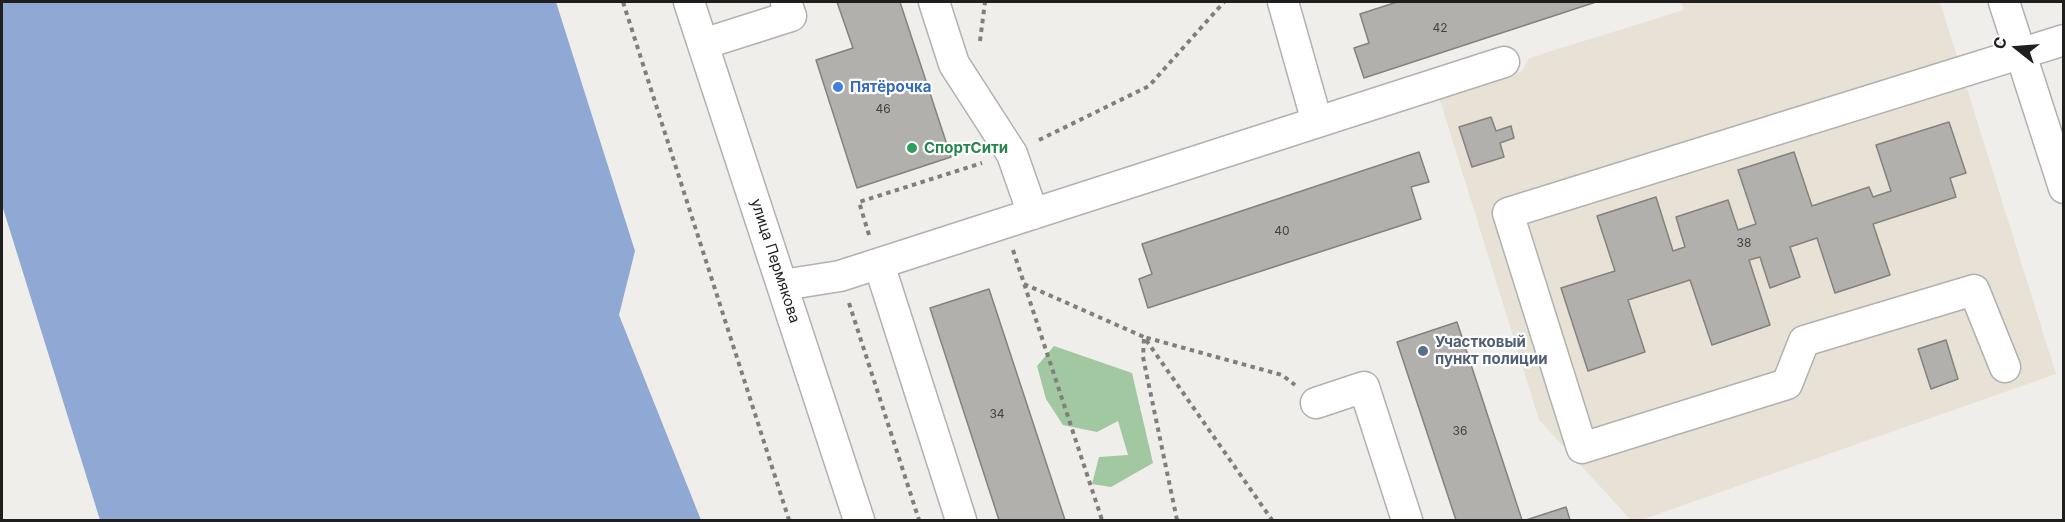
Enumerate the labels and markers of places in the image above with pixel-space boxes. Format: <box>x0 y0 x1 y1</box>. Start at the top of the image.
place label: Пятёрочка <box>850 78 931 96</box>
marker: Пятёрочка <box>831 80 845 94</box>
place label: СпортСити <box>924 139 1008 157</box>
marker: СпортСити <box>905 141 919 155</box>
place label: Участковый пункт полиции <box>1435 333 1548 368</box>
marker: Участковый пункт полиции <box>1416 344 1430 358</box>

